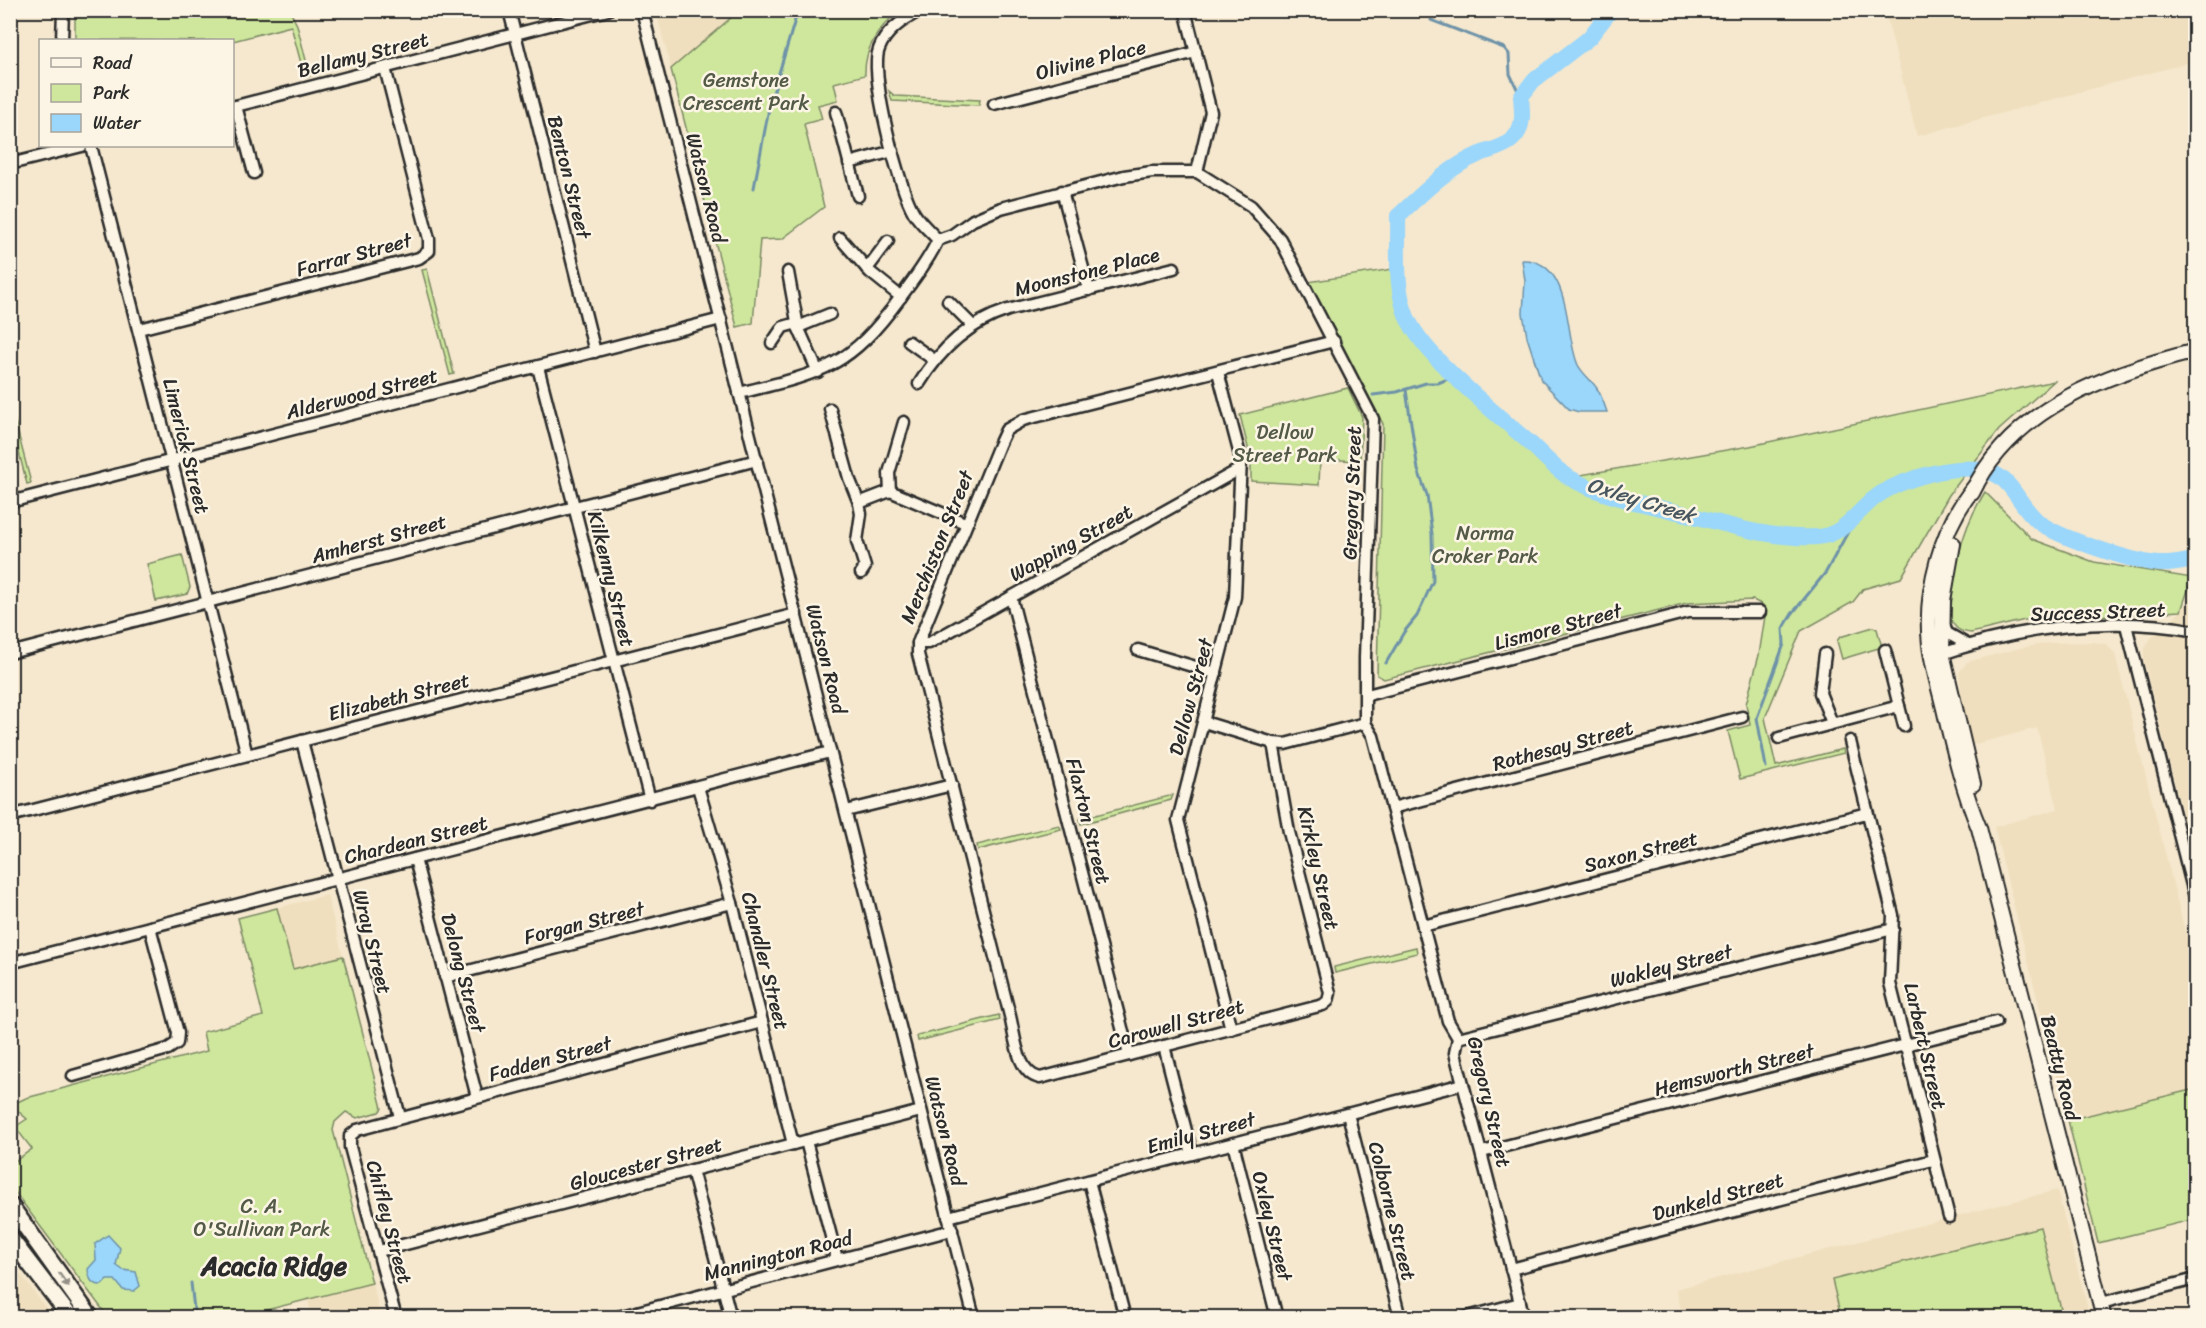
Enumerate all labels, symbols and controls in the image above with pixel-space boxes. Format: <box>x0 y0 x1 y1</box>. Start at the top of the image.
street label: Bellamy Street <box>294 22 433 88</box>
street label: Olivine Place <box>1032 29 1150 91</box>
legend <box>39 39 234 147</box>
text: Road <box>93 47 133 79</box>
park label: Gemstone Crescent Park <box>683 63 809 121</box>
text: Park <box>93 77 130 109</box>
text: Water <box>93 107 142 139</box>
street label: Benton Street <box>537 112 601 243</box>
street label: Watson Road <box>675 129 737 248</box>
street label: Farrar Street <box>292 223 417 287</box>
street label: Moonstone Place <box>1011 237 1164 307</box>
street label: Alderwood Street <box>281 358 442 430</box>
street label: Limerick Street <box>152 374 220 518</box>
park label: Dellow Street Park <box>1233 415 1338 473</box>
street label: Gregory Street <box>1332 425 1372 560</box>
street label: Merchiston Street <box>890 464 984 629</box>
water label: Oxley Creek <box>1582 466 1702 535</box>
street label: Wapping Street <box>1003 494 1140 592</box>
street label: Amherst Street <box>307 504 451 574</box>
street label: Kilkenny Street <box>577 507 645 651</box>
park label: Norma Croker Park <box>1432 516 1538 574</box>
street label: Success Street <box>2030 592 2166 632</box>
street label: Lismore Street <box>1490 593 1627 661</box>
street label: Watson Road <box>795 600 857 719</box>
street label: Dellow Street <box>1159 633 1224 760</box>
street label: Elizabeth Street <box>325 662 474 731</box>
street label: Rothesay Street <box>1489 710 1638 782</box>
street label: Flaxton Street <box>1055 754 1121 888</box>
street label: Kirkley Street <box>1287 803 1349 934</box>
street label: Chardean Street <box>341 805 492 875</box>
street label: Saxon Street <box>1580 821 1702 883</box>
street label: Wray Street <box>342 886 402 998</box>
street label: Chandler Street <box>731 888 799 1034</box>
street label: Forgan Street <box>520 891 649 955</box>
street label: Delong Street <box>430 909 496 1037</box>
street label: Wakley Street <box>1606 934 1737 998</box>
street label: Larbert Street <box>1893 979 1957 1113</box>
street label: Carowell Street <box>1104 989 1248 1059</box>
street label: Beatty Road <box>2030 1012 2090 1126</box>
street label: Fadden Street <box>485 1026 616 1092</box>
street label: Gregory Street <box>1457 1033 1521 1171</box>
street label: Hemsworth Street <box>1650 1033 1819 1107</box>
street label: Watson Road <box>914 1072 976 1191</box>
street label: Emily Street <box>1143 1101 1260 1164</box>
street label: Gloucester Street <box>566 1127 726 1201</box>
street label: Colborne Street <box>1358 1138 1426 1284</box>
street label: Chifley Street <box>356 1156 422 1288</box>
street label: Dunkeld Street <box>1648 1163 1788 1231</box>
street label: Oxley Street <box>1241 1167 1303 1286</box>
park label: C. A. O'Sullivan Park <box>194 1189 330 1247</box>
street label: Mannington Road <box>700 1220 857 1291</box>
district label: Acacia Ridge <box>200 1243 348 1289</box>
one-way arrow <box>58 1272 69 1288</box>

